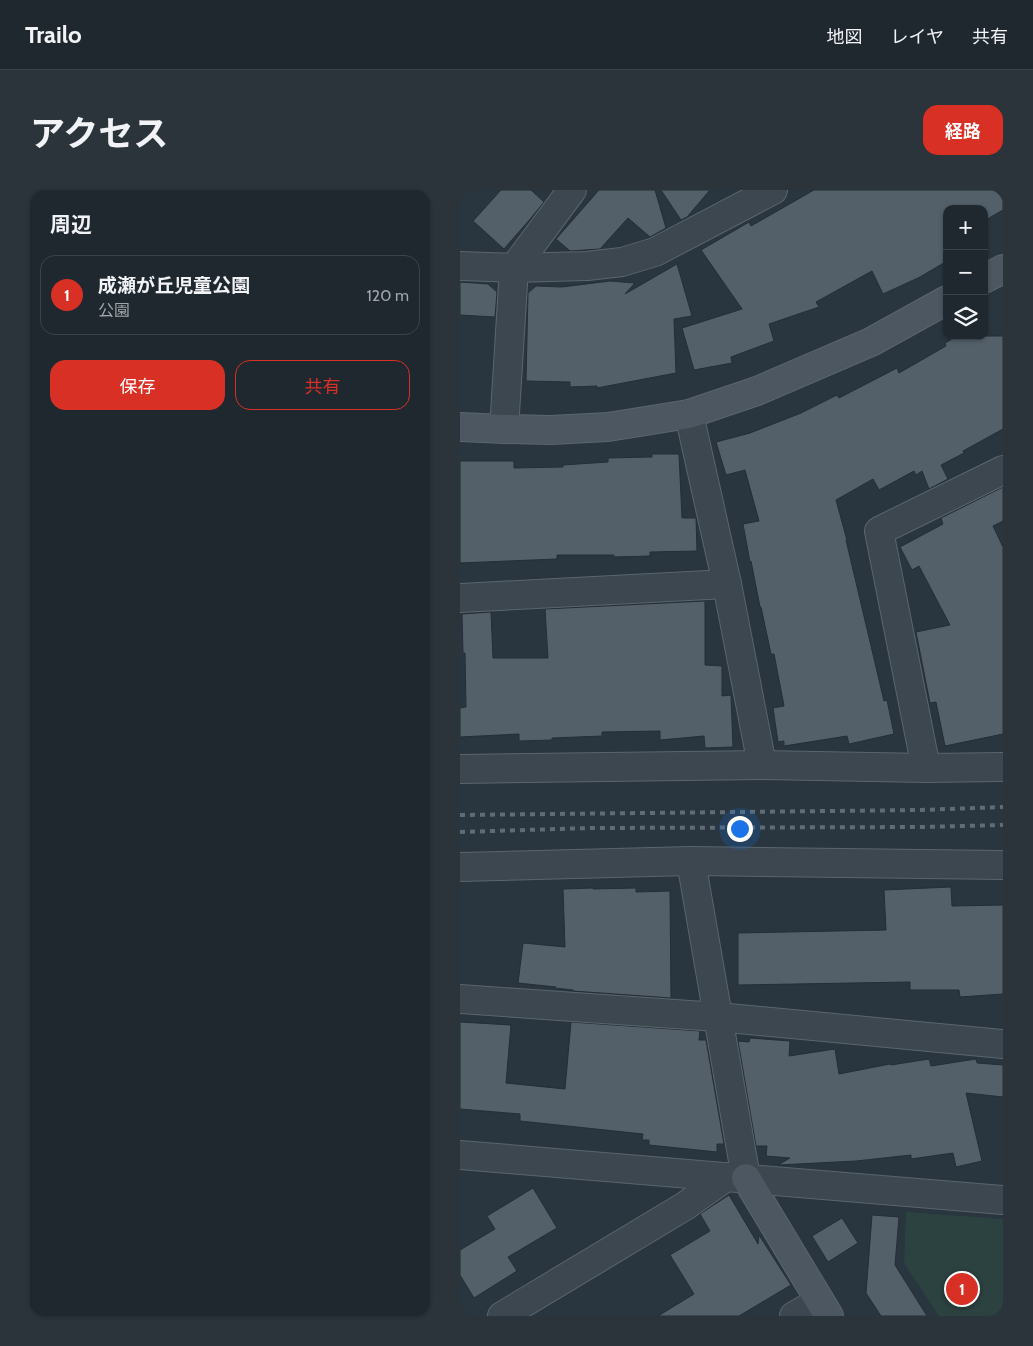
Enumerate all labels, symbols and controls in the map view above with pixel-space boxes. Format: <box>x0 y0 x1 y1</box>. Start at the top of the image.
text: Trailo <box>25 20 82 49</box>
text: 地図 <box>827 26 863 48</box>
text: レイヤ <box>891 26 944 48</box>
text: 共有 <box>972 26 1008 48</box>
button: 経路 <box>923 105 1003 155</box>
text: アクセス <box>30 112 168 155</box>
map controls <box>943 205 988 340</box>
button: + <box>943 205 988 250</box>
text: 周辺 <box>50 212 92 237</box>
button: − <box>943 250 988 295</box>
text: 成瀬が丘児童公園 <box>98 274 250 297</box>
text: 1 <box>64 286 70 305</box>
text: 120 m <box>367 286 409 305</box>
button: layers <box>943 295 988 340</box>
text: 公園 <box>98 301 130 320</box>
button: 保存 <box>50 360 225 410</box>
button: 共有 <box>235 360 410 410</box>
your location <box>727 816 753 842</box>
pin: 1 <box>946 1270 978 1308</box>

